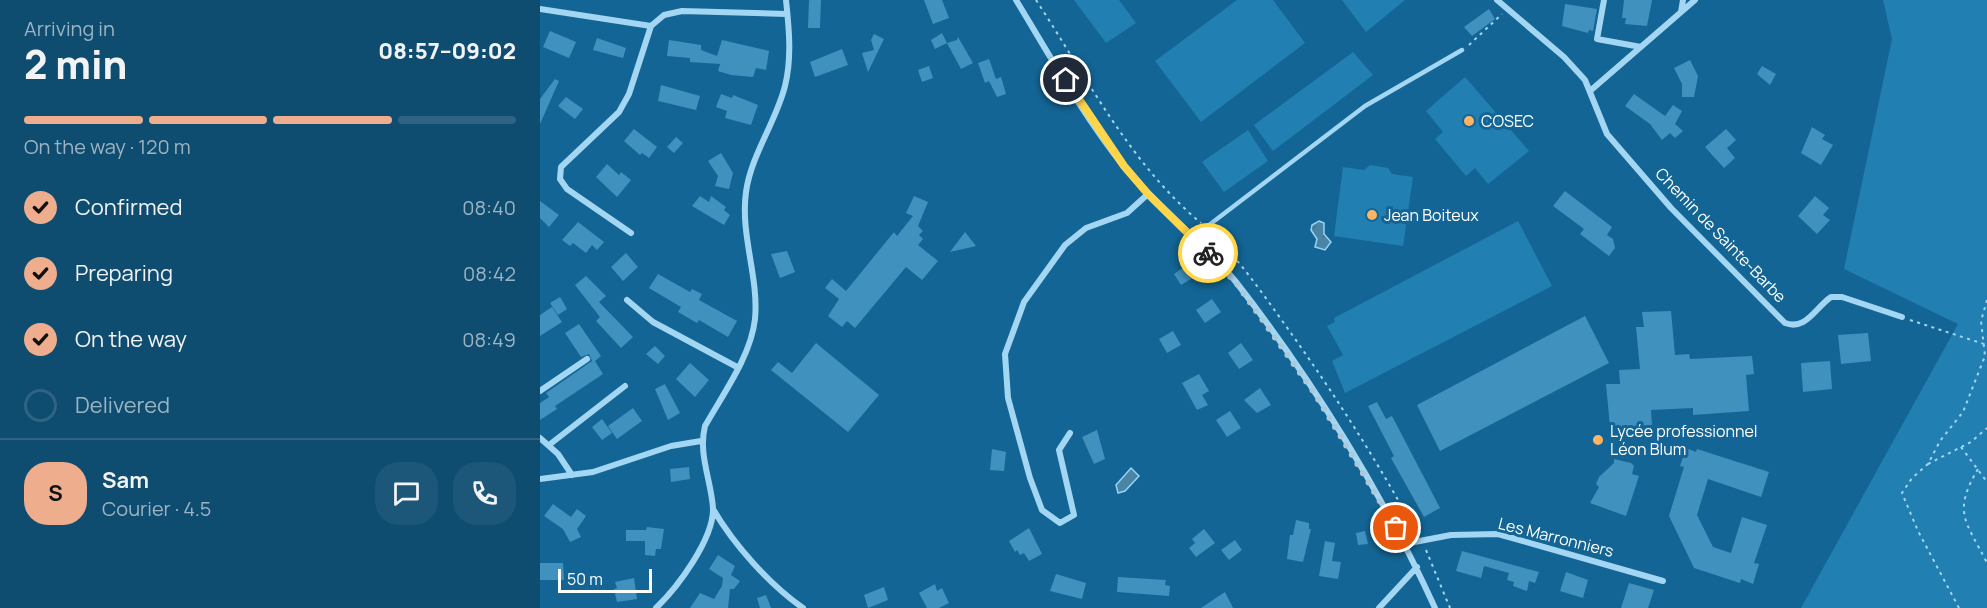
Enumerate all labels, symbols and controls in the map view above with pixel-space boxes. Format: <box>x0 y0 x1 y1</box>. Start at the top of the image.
text: Arriving in <box>24 15 115 42</box>
text: 08:57–09:02 <box>378 36 516 66</box>
text: 2 min <box>24 37 127 91</box>
pin <box>1040 54 1091 105</box>
icon: home <box>1049 63 1082 96</box>
place label: COSEC <box>1481 110 1534 132</box>
marker: COSEC <box>1462 114 1476 128</box>
text: On the way · 120 m <box>24 133 191 160</box>
street label: Chemin de Sainte-Barbe <box>1651 163 1791 307</box>
icon: check <box>24 191 57 224</box>
text: Confirmed <box>75 192 183 222</box>
text: 08:40 <box>462 194 516 221</box>
place label: Jean Boiteux <box>1384 204 1479 226</box>
marker: Jean Boiteux <box>1365 208 1379 222</box>
courier <box>1178 223 1238 283</box>
icon: bike <box>1192 237 1225 270</box>
icon: check <box>24 257 57 290</box>
text: Preparing <box>75 258 173 288</box>
text: 08:42 <box>463 260 516 287</box>
icon: check <box>24 323 57 356</box>
text: On the way <box>75 324 187 354</box>
text: 08:49 <box>462 326 516 353</box>
text: Delivered <box>75 390 170 420</box>
place label: Lycée professionnel Léon Blum <box>1610 420 1758 460</box>
marker: Lycée professionnel Léon Blum <box>1591 433 1605 447</box>
button: chat <box>375 462 438 525</box>
button: phone <box>453 462 516 525</box>
text: Sam <box>102 465 149 495</box>
text: S <box>48 478 63 508</box>
text: Courier · 4.5 <box>102 495 211 522</box>
pin <box>1370 502 1421 553</box>
icon: bag <box>1379 511 1412 544</box>
street label: Les Marronniers <box>1496 512 1616 562</box>
scale bar <box>558 566 652 594</box>
text: 50 m <box>567 568 603 590</box>

